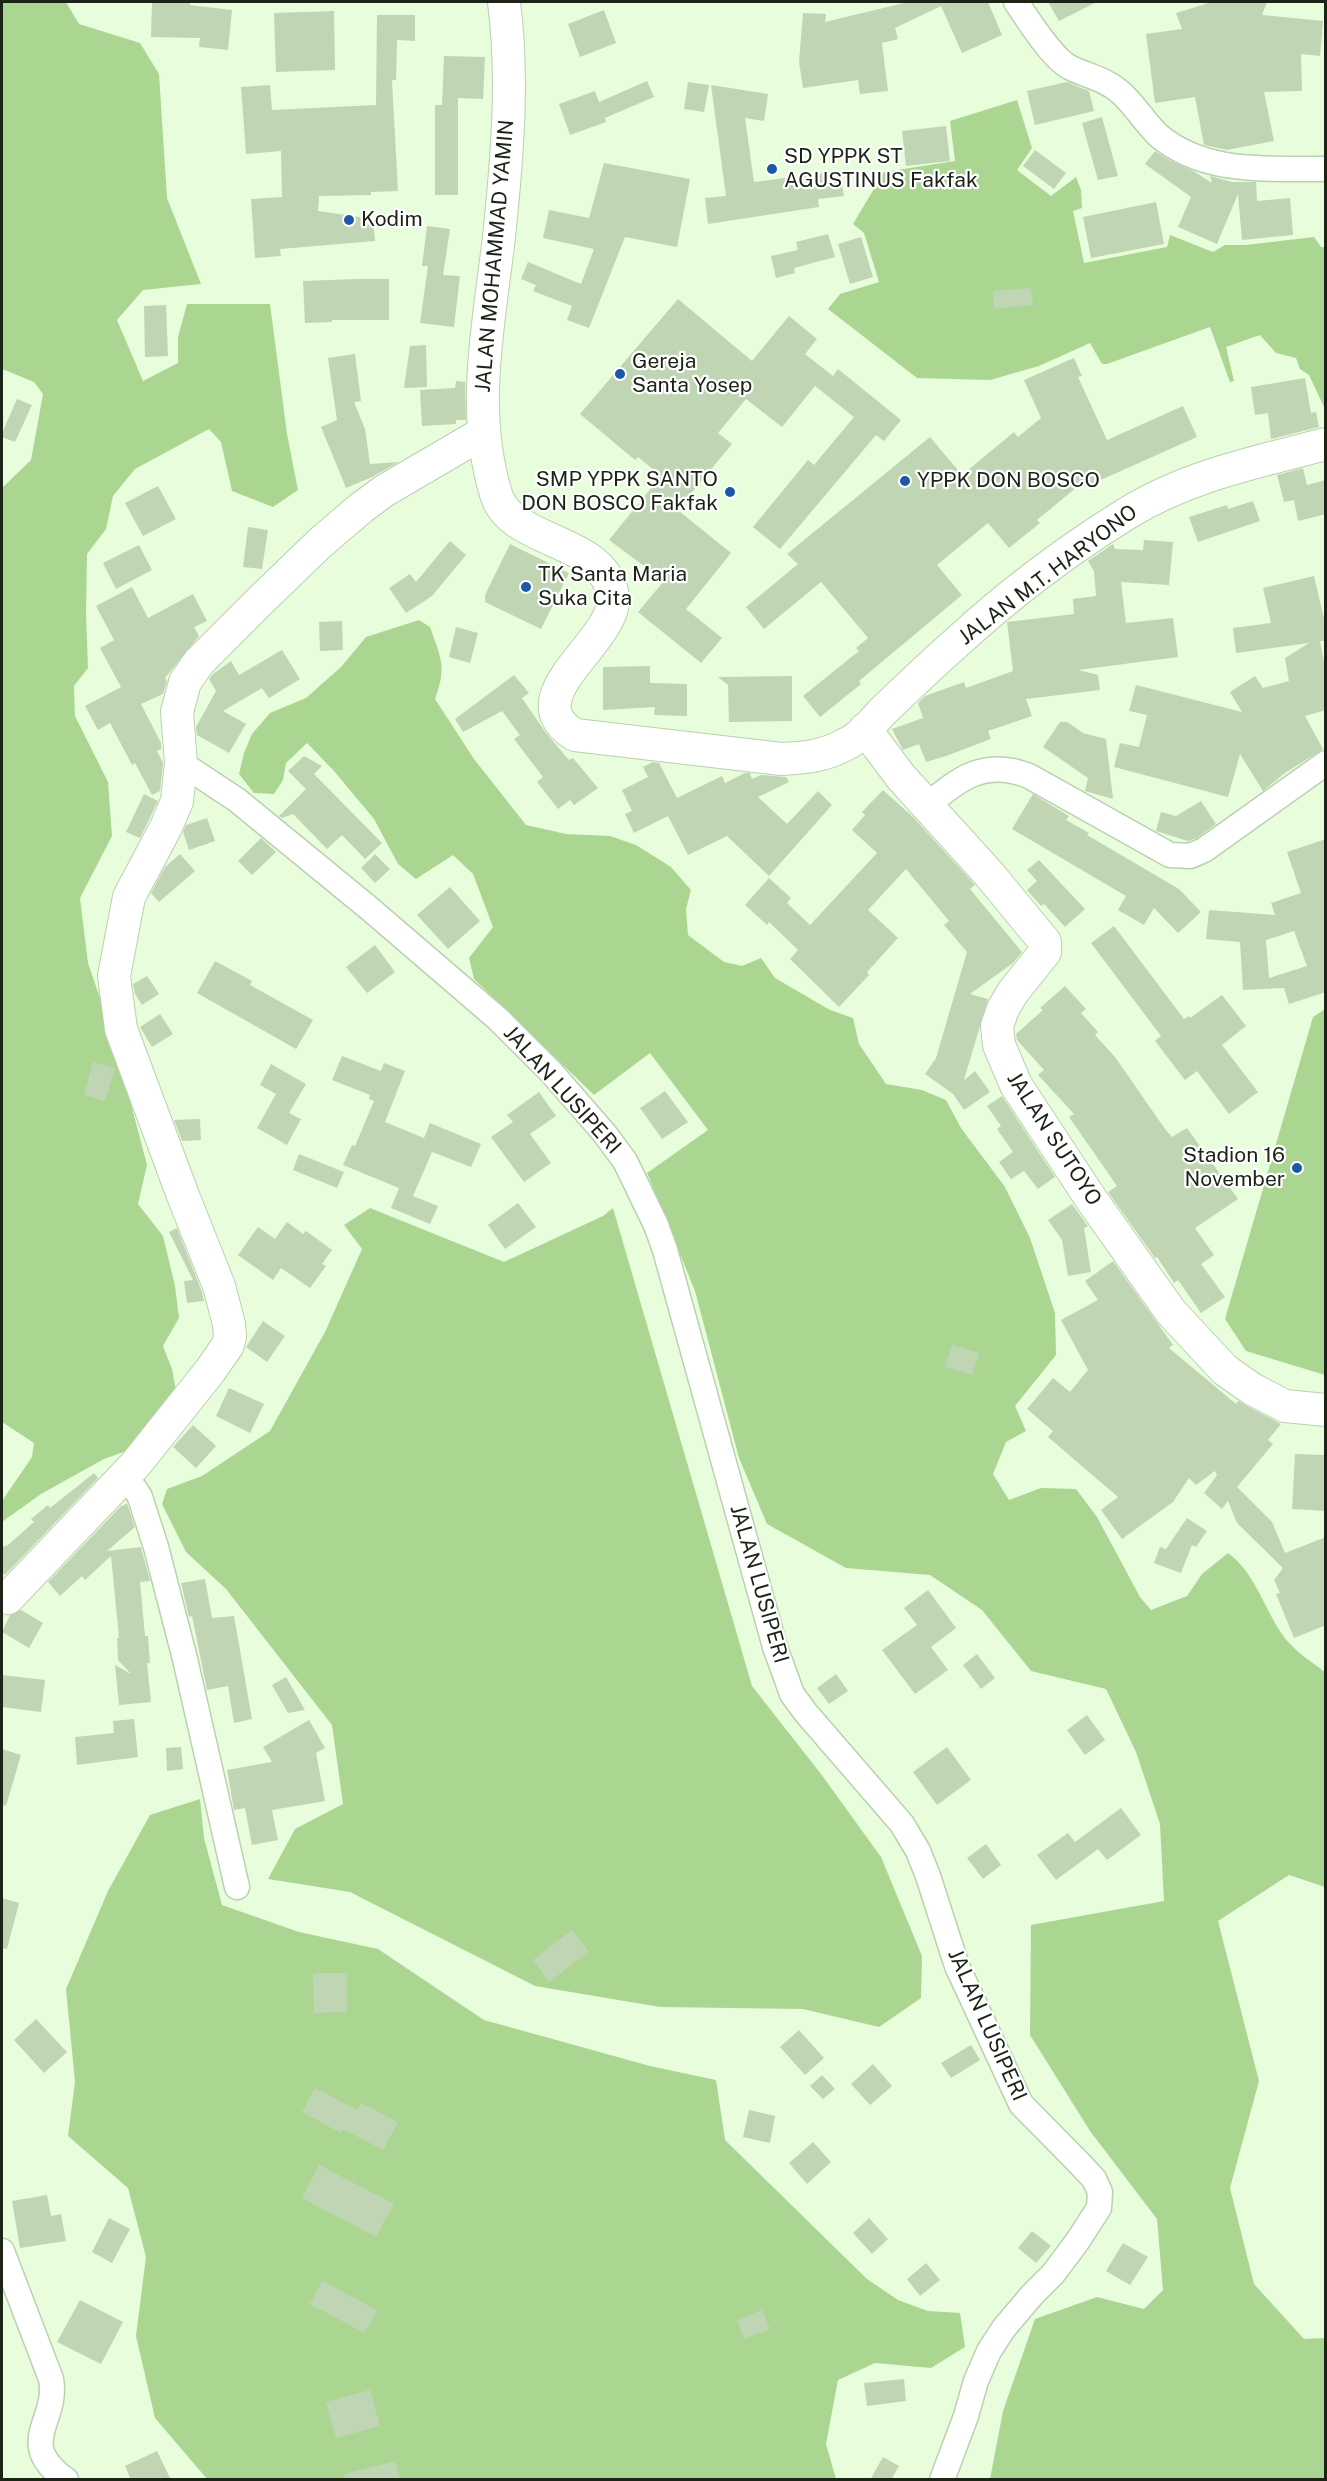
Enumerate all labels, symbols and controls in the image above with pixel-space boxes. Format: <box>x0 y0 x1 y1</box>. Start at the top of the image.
street label: JALAN MOHAMMAD YAMIN <box>471 119 519 393</box>
place label: SD YPPK ST AGUSTINUS Fakfak <box>784 144 978 194</box>
marker: SD YPPK ST AGUSTINUS Fakfak <box>765 162 779 176</box>
place label: Kodim <box>361 207 423 233</box>
marker: Kodim <box>342 213 356 227</box>
place label: Gereja Santa Yosep <box>632 349 752 399</box>
marker: Gereja Santa Yosep <box>613 367 627 381</box>
place label: SMP YPPK SANTO DON BOSCO Fakfak <box>521 467 718 517</box>
place label: YPPK DON BOSCO <box>917 468 1100 494</box>
marker: YPPK DON BOSCO <box>898 474 912 488</box>
marker: SMP YPPK SANTO DON BOSCO Fakfak <box>723 485 737 499</box>
street label: JALAN M.T. HARYONO <box>954 500 1142 650</box>
place label: TK Santa Maria Suka Cita <box>538 562 687 612</box>
marker: TK Santa Maria Suka Cita <box>519 580 533 594</box>
street label: JALAN LUSIPERI <box>498 1021 626 1159</box>
street label: JALAN SUTOYO <box>1001 1067 1107 1211</box>
place label: Stadion 16 November <box>1183 1143 1285 1193</box>
marker: Stadion 16 November <box>1290 1161 1304 1175</box>
street label: JALAN LUSIPERI <box>724 1502 794 1666</box>
street label: JALAN LUSIPERI <box>942 1945 1032 2105</box>

